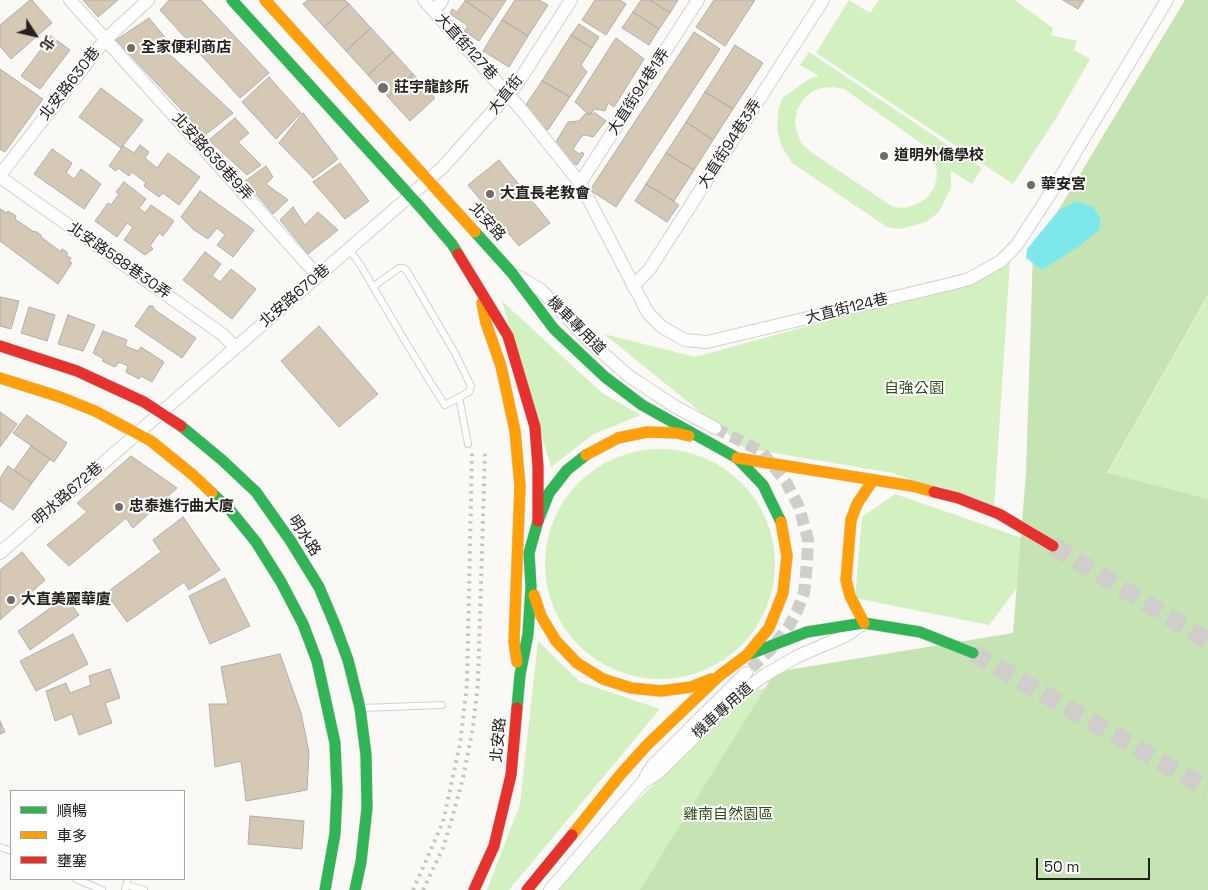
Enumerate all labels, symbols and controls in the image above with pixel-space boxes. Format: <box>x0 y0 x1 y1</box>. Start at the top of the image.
north arrow <box>10 10 60 60</box>
street label: 大直街127巷 <box>431 10 501 84</box>
place label: 全家便利商店 <box>141 39 231 57</box>
marker: 全家便利商店 <box>125 42 137 54</box>
street label: 北安路630巷 <box>36 44 104 124</box>
street label: 大直街94巷1弄 <box>604 45 674 139</box>
street label: 大直街 <box>485 72 527 118</box>
place label: 莊宇龍診所 <box>394 79 469 97</box>
marker: 莊宇龍診所 <box>376 81 390 95</box>
street label: 大直街94巷3弄 <box>695 96 765 192</box>
street label: 北安路639巷9弄 <box>168 110 256 204</box>
place label: 道明外僑學校 <box>894 147 984 165</box>
marker: 道明外僑學校 <box>878 150 890 162</box>
place label: 華安宮 <box>1041 176 1086 194</box>
marker: 華安宮 <box>1025 179 1037 191</box>
place label: 大直長老教會 <box>500 185 590 203</box>
marker: 大直長老教會 <box>484 188 496 200</box>
street label: 北安路 <box>465 199 509 245</box>
street label: 北安路588巷30弄 <box>64 219 174 303</box>
street label: 北安路670巷 <box>256 261 334 331</box>
street label: 大直街124巷 <box>804 290 890 328</box>
street label: 機車專用道 <box>543 293 609 359</box>
park label: 自強公園 <box>884 380 944 398</box>
street label: 明水路672巷 <box>30 459 106 529</box>
place label: 忠泰進行曲大廈 <box>129 498 234 516</box>
marker: 忠泰進行曲大廈 <box>113 501 125 513</box>
street label: 明水路 <box>284 512 324 560</box>
place label: 大直美麗華廈 <box>21 591 111 609</box>
marker: 大直美麗華廈 <box>5 594 17 606</box>
street label: 機車專用道 <box>689 679 757 743</box>
street label: 北安路 <box>488 717 510 763</box>
legend <box>10 790 185 880</box>
text: 順暢 <box>57 801 87 820</box>
park label: 雞南自然園區 <box>683 806 773 824</box>
text: 車多 <box>57 826 87 845</box>
scale bar <box>1038 848 1152 880</box>
text: 壅塞 <box>57 851 87 870</box>
text: 50 m <box>1044 857 1079 876</box>

